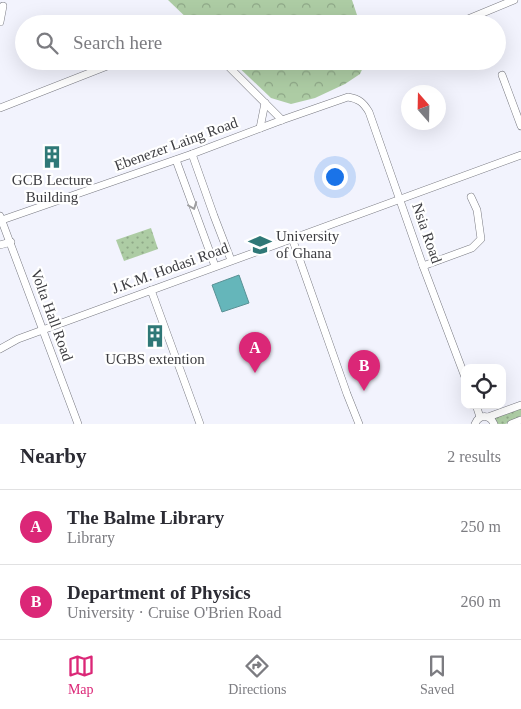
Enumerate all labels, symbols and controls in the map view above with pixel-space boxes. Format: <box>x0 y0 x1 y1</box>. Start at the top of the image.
search box <box>15 15 506 70</box>
icon: search <box>33 29 61 57</box>
text: Search here <box>73 32 162 53</box>
north arrow <box>401 85 446 130</box>
street label: Ebenezer Laing Road <box>112 114 240 174</box>
building icon: GCB Lecture Building <box>39 144 65 170</box>
your location <box>322 164 348 190</box>
place label: GCB Lecture Building <box>12 172 93 205</box>
one-way arrow <box>187 201 197 210</box>
street label: Nsia Road <box>409 201 445 266</box>
place label: University of Ghana <box>276 228 340 261</box>
school or university icon: University of Ghana <box>247 232 273 258</box>
street label: J.K.M. Hodasi Road <box>110 239 231 297</box>
street label: Volta Hall Road <box>28 267 76 363</box>
building icon: UGBS extention <box>142 323 168 349</box>
pin: A <box>239 332 271 373</box>
pin: B <box>348 350 380 391</box>
place label: UGBS extention <box>105 351 205 367</box>
map controls <box>461 364 506 409</box>
button: locate <box>461 364 506 409</box>
text: Nearby <box>20 444 87 468</box>
text: 2 results <box>447 448 501 465</box>
text: The Balme Library <box>67 507 224 528</box>
text: A <box>30 518 42 535</box>
text: 250 m <box>461 518 501 535</box>
text: Library <box>67 529 115 546</box>
text: Department of Physics <box>67 582 251 603</box>
text: B <box>31 593 41 610</box>
text: 260 m <box>461 593 501 610</box>
text: University · Cruise O'Brien Road <box>67 604 281 621</box>
tab: Map <box>67 652 95 698</box>
tab: Directions <box>228 652 287 698</box>
tab: Saved <box>420 652 454 698</box>

